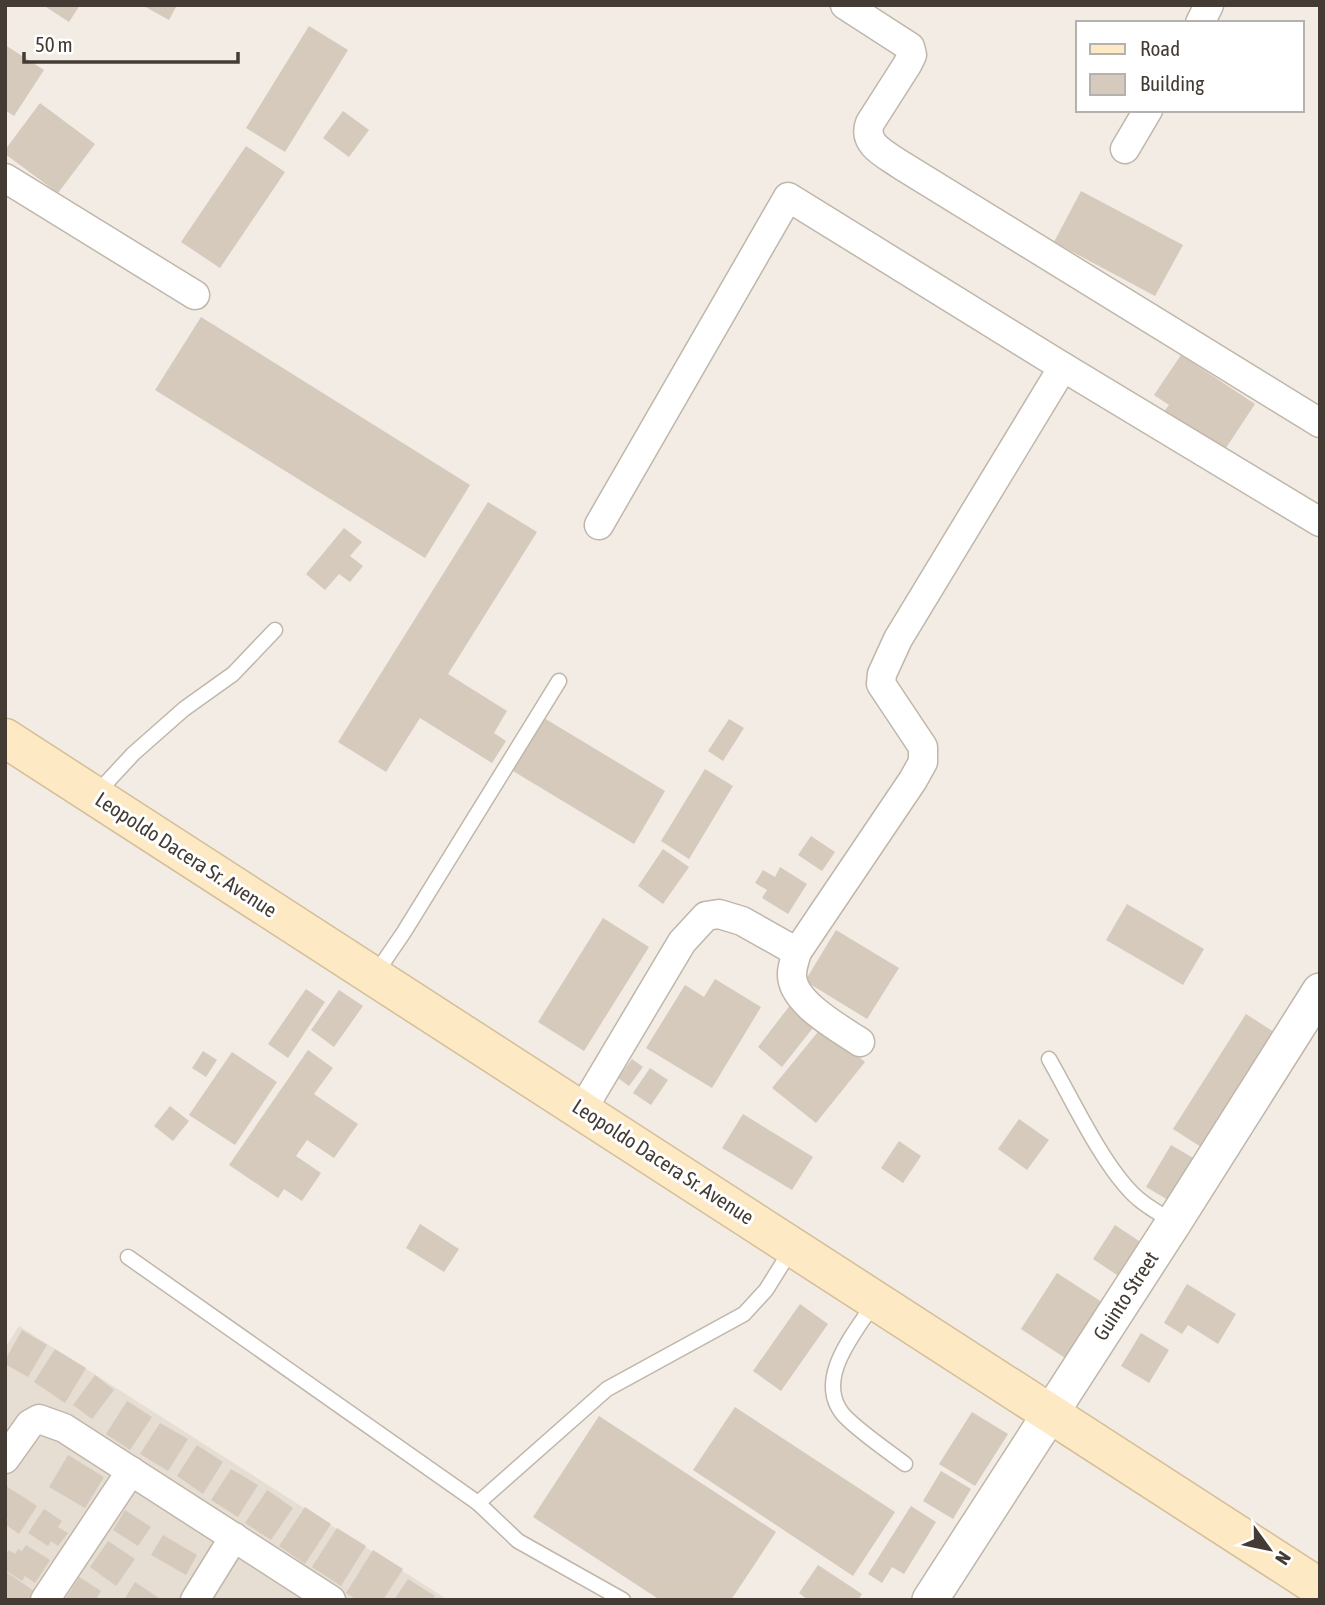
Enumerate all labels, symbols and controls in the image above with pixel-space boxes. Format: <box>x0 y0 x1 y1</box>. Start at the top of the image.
scale bar <box>24 21 238 65</box>
legend <box>1076 21 1304 112</box>
text: 50 m <box>35 32 73 56</box>
text: Road <box>1140 36 1180 60</box>
text: Building <box>1140 71 1204 95</box>
street label: Leopoldo Dacera Sr. Avenue <box>91 787 282 922</box>
street label: Leopoldo Dacera Sr. Avenue <box>568 1094 759 1229</box>
street label: Guinto Street <box>1088 1247 1163 1344</box>
north arrow <box>1234 1514 1304 1584</box>
text: N <box>1271 1548 1296 1569</box>

